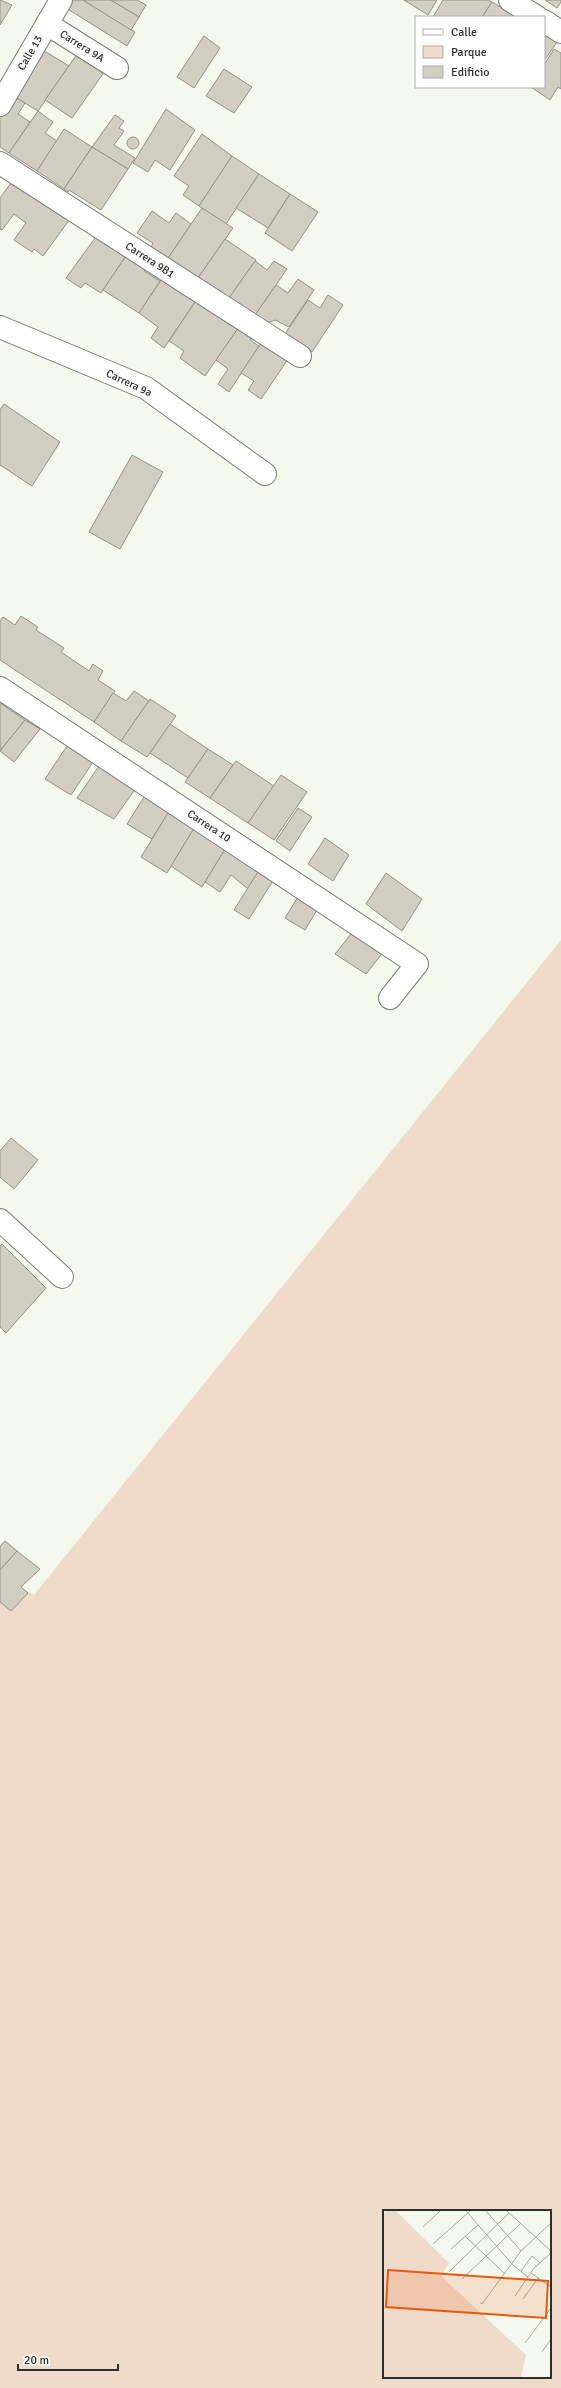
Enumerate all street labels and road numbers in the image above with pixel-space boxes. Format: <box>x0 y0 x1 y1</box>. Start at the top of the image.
street label: Carrera 9A <box>57 27 107 65</box>
street label: Calle 13 <box>15 33 45 73</box>
street label: Carrera 9B1 <box>123 239 177 281</box>
street label: Carrera 9a <box>104 367 154 399</box>
street label: Carrera 10 <box>185 807 233 845</box>

